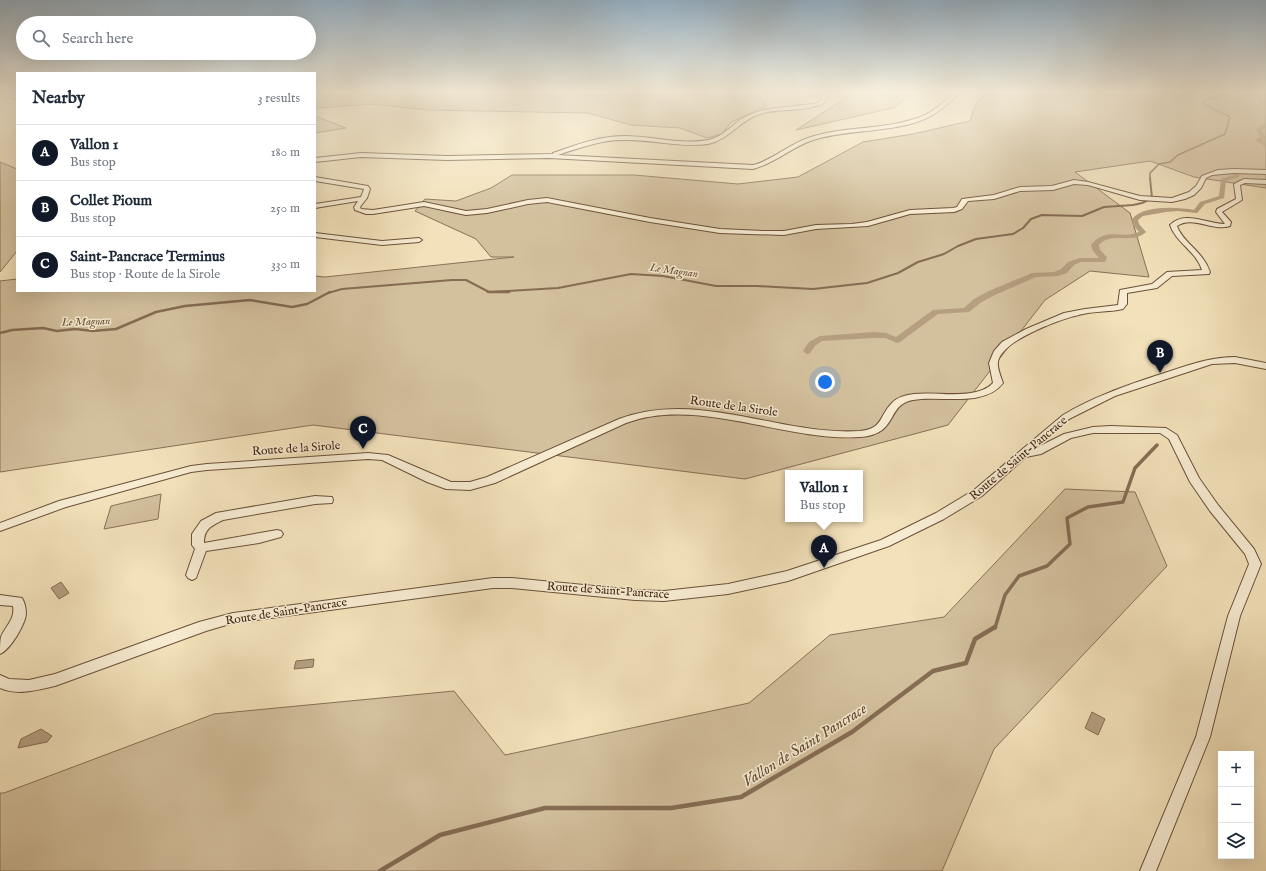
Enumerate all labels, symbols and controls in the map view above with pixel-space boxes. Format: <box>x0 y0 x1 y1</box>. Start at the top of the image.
search box <box>16 16 316 60</box>
icon: search <box>30 27 52 49</box>
text: Search here <box>62 29 133 48</box>
text: Nearby <box>32 88 85 109</box>
text: 3 results <box>258 90 300 107</box>
text: Vallon 1 <box>70 135 118 154</box>
text: A <box>41 144 49 161</box>
text: 180 m <box>271 144 300 161</box>
text: Bus stop <box>70 154 116 171</box>
text: Collet Pioum <box>70 191 152 210</box>
text: B <box>41 200 49 217</box>
text: 250 m <box>270 200 300 217</box>
text: Bus stop <box>70 210 116 227</box>
text: Saint-Pancrace Terminus <box>70 247 225 266</box>
text: C <box>40 256 50 273</box>
text: 330 m <box>271 256 300 273</box>
water label: Le Magnan <box>648 261 699 282</box>
text: Bus stop · Route de la Sirole <box>70 266 220 283</box>
water label: Le Magnan <box>61 314 111 331</box>
pin: B <box>1147 340 1173 373</box>
your location <box>815 372 835 392</box>
street label: Route de la Sirole <box>689 393 779 420</box>
street label: Route de Saint-Pancrace <box>966 413 1071 504</box>
pin: C <box>350 416 376 449</box>
street label: Route de la Sirole <box>251 438 341 459</box>
popup <box>785 470 863 522</box>
text: Vallon 1 <box>800 478 848 497</box>
text: Bus stop <box>800 497 846 514</box>
pin: A <box>811 535 837 568</box>
street label: Route de Saint-Pancrace <box>546 579 670 602</box>
street label: Route de Saint-Pancrace <box>224 594 348 629</box>
water label: Vallon de Saint Pancrace <box>739 699 871 792</box>
map controls <box>1218 751 1254 859</box>
button: + <box>1218 751 1254 787</box>
button: − <box>1218 787 1254 823</box>
button: layers <box>1218 823 1254 859</box>

